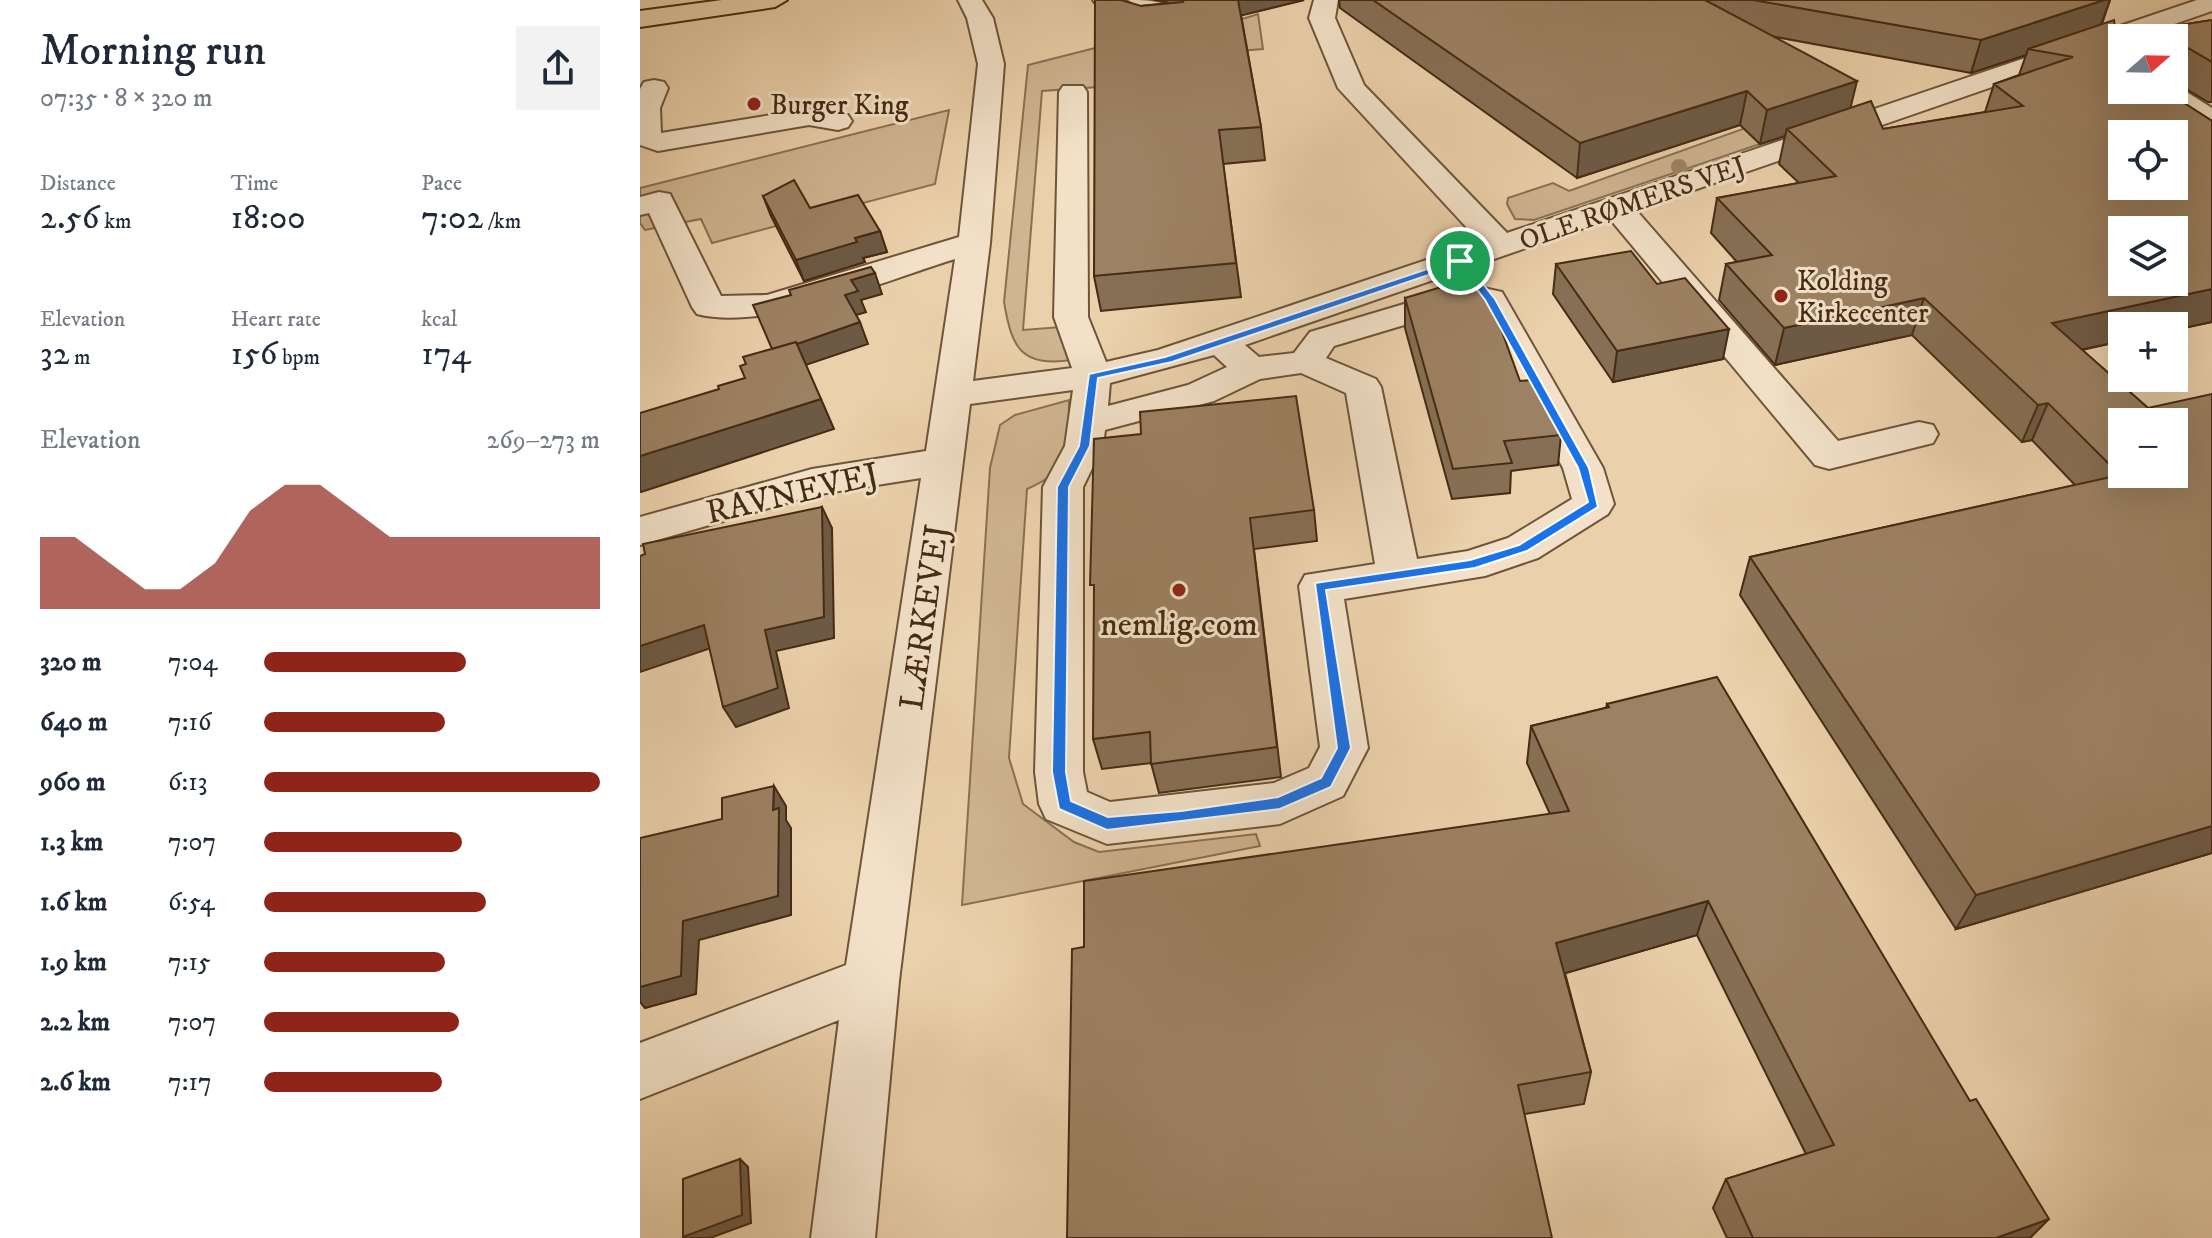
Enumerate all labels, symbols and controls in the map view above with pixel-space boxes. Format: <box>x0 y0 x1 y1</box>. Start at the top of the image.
text: Morning run <box>40 24 266 79</box>
north arrow <box>2108 24 2188 104</box>
map controls <box>2108 24 2188 488</box>
button: share <box>516 26 600 110</box>
text: 07:35 · 8 × 320 m <box>40 82 213 115</box>
place label: Burger King <box>770 88 909 123</box>
marker: Burger King <box>745 95 763 113</box>
button: locate <box>2108 120 2188 200</box>
street label: OLE RØMERS VEJ <box>1515 148 1750 259</box>
text: Distance <box>40 170 116 197</box>
text: Time <box>231 170 278 197</box>
text: Pace <box>421 170 462 197</box>
text: 2.56 <box>40 197 99 239</box>
text: 18:00 <box>231 197 306 239</box>
text: 7:02 <box>421 197 483 239</box>
text: km <box>99 208 132 235</box>
text: /km <box>483 208 521 235</box>
button: layers <box>2108 216 2188 296</box>
pin <box>1426 227 1494 295</box>
icon: arrive <box>1438 239 1482 283</box>
place label: Kolding Kirkecenter <box>1797 264 1929 331</box>
marker: Kolding Kirkecenter <box>1772 287 1790 305</box>
text: Elevation <box>40 306 125 333</box>
text: Heart rate <box>231 306 321 333</box>
text: kcal <box>421 306 457 333</box>
button: + <box>2108 312 2188 392</box>
text: 32 <box>40 333 69 375</box>
text: 156 <box>231 333 278 375</box>
text: 174 <box>421 333 471 375</box>
text: m <box>69 344 91 371</box>
text: bpm <box>278 344 320 371</box>
button: − <box>2108 408 2188 488</box>
text: Elevation <box>40 424 141 457</box>
text: 269–273 m <box>486 424 600 457</box>
street label: RAVNEVEJ <box>702 454 883 534</box>
street label: LÆRKEVEJ <box>891 522 959 713</box>
marker: nemlig.com <box>1170 581 1188 599</box>
place label: nemlig.com <box>1100 604 1258 646</box>
text: 320 m <box>40 646 102 679</box>
text: 7:04 <box>168 646 217 679</box>
text: 640 m <box>40 706 108 739</box>
text: 7:16 <box>168 706 211 739</box>
text: 960 m <box>40 766 106 799</box>
text: 6:13 <box>168 766 208 799</box>
text: 1.3 km <box>40 826 103 859</box>
text: 7:07 <box>168 826 216 859</box>
text: 1.6 km <box>40 886 107 919</box>
text: 6:54 <box>168 886 215 919</box>
text: 1.9 km <box>40 946 107 979</box>
text: 7:15 <box>168 946 211 979</box>
text: 2.2 km <box>40 1006 110 1039</box>
text: 7:07 <box>168 1006 216 1039</box>
text: 2.6 km <box>40 1066 111 1099</box>
text: 7:17 <box>168 1066 212 1099</box>

